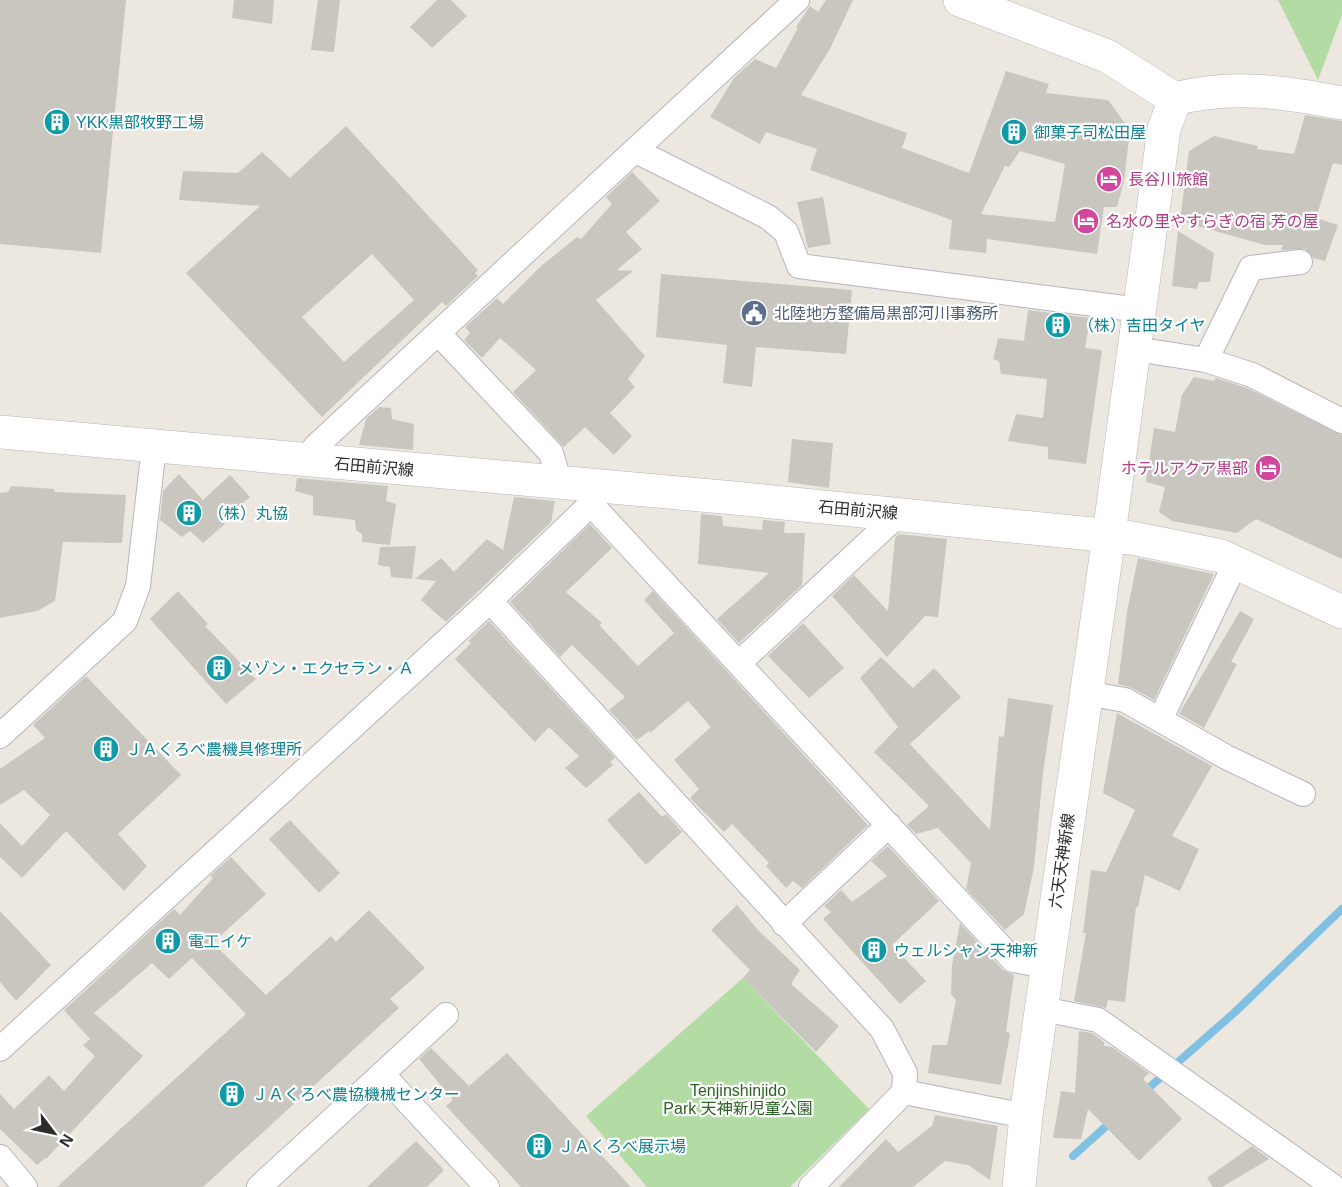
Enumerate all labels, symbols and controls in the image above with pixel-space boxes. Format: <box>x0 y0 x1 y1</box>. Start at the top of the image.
building icon: YKK黒部牧野工場 <box>42 107 72 137</box>
place label: YKK黒部牧野工場 <box>76 114 204 131</box>
building icon: 御菓子司松田屋 <box>999 117 1029 147</box>
place label: 御菓子司松田屋 <box>1034 124 1146 141</box>
hotel icon: 長谷川旅館 <box>1094 164 1124 194</box>
place label: 長谷川旅館 <box>1128 171 1208 188</box>
hotel icon: 名水の里やすらぎの宿 芳の屋 <box>1071 206 1101 236</box>
place label: 名水の里やすらぎの宿 芳の屋 <box>1106 213 1318 230</box>
public building icon: 北陸地方整備局黒部河川事務所 <box>739 298 769 328</box>
place label: 北陸地方整備局黒部河川事務所 <box>774 305 998 322</box>
building icon: （株）吉田タイヤ <box>1043 310 1073 340</box>
place label: （株）吉田タイヤ <box>1078 317 1206 334</box>
hotel icon: ホテルアクア黒部 <box>1253 453 1283 483</box>
street label: 石田前沢線 <box>333 455 415 479</box>
place label: ホテルアクア黒部 <box>1121 460 1248 477</box>
building icon: （株）丸協 <box>174 498 204 528</box>
street label: 石田前沢線 <box>817 498 899 522</box>
place label: （株）丸協 <box>208 505 288 522</box>
building icon: メゾン・エクセラン・Ａ <box>204 653 234 683</box>
place label: メゾン・エクセラン・Ａ <box>238 660 414 677</box>
building icon: ＪＡくろべ農機具修理所 <box>91 734 121 764</box>
place label: ＪＡくろべ農機具修理所 <box>126 741 302 758</box>
street label: 六天天神新線 <box>1047 812 1077 910</box>
building icon: 電工イケ <box>153 926 183 956</box>
place label: 電工イケ <box>188 933 252 950</box>
building icon: ウェルシャン天神新 <box>859 935 889 965</box>
place label: ウェルシャン天神新 <box>894 942 1038 959</box>
building icon: ＪＡくろべ農協機械センター <box>217 1079 247 1109</box>
park label: Tenjinshinjido Park 天神新児童公園 <box>663 1082 813 1117</box>
place label: ＪＡくろべ農協機械センター <box>252 1086 460 1103</box>
north arrow <box>24 1103 84 1163</box>
text: N <box>56 1131 77 1150</box>
building icon: ＪＡくろべ展示場 <box>524 1131 554 1161</box>
place label: ＪＡくろべ展示場 <box>558 1138 686 1155</box>

